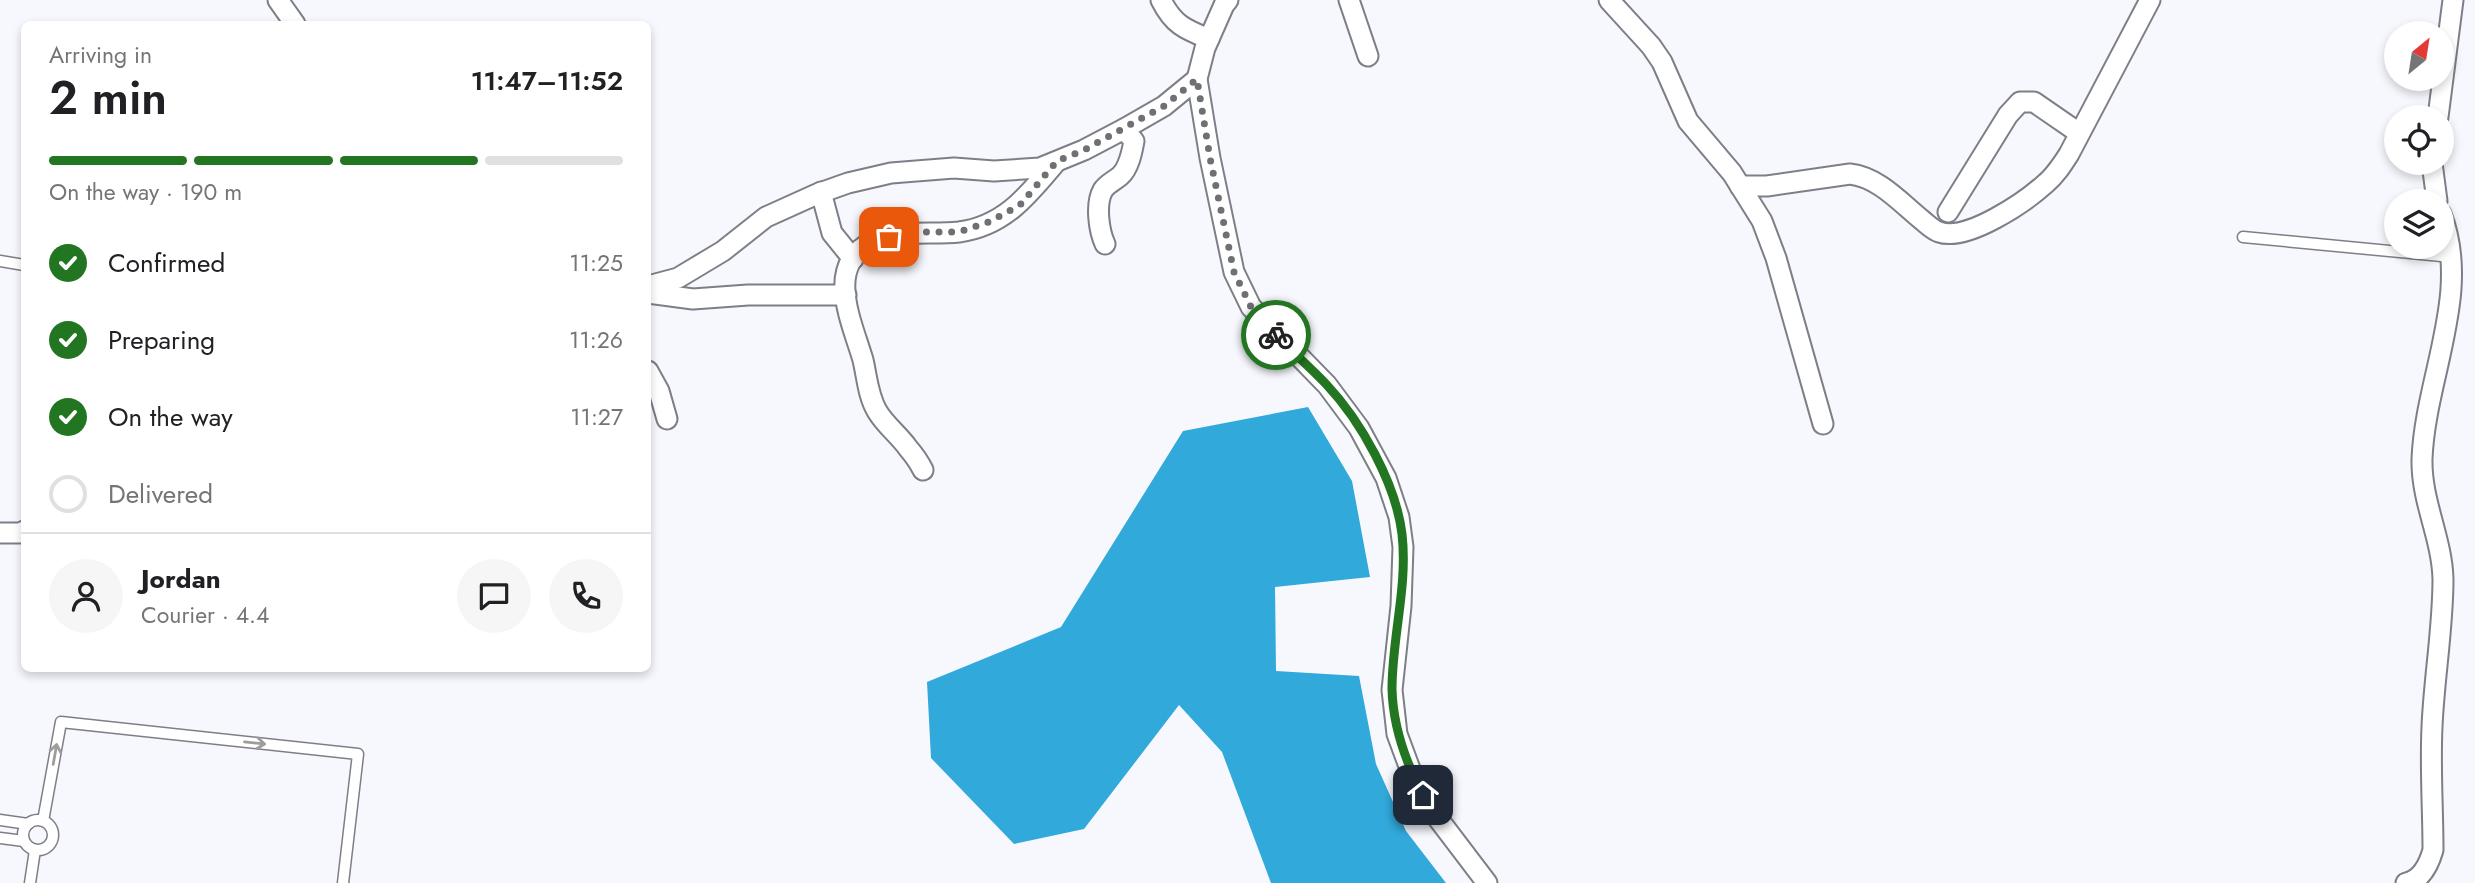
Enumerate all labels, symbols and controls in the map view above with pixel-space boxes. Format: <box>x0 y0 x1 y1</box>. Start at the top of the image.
north arrow <box>2384 21 2454 91</box>
map controls <box>2384 21 2454 259</box>
text: Arriving in <box>49 38 152 72</box>
text: 11:47–11:52 <box>471 62 623 100</box>
text: 2 min <box>49 65 167 131</box>
button: locate <box>2384 105 2454 175</box>
text: On the way · 190 m <box>49 175 242 209</box>
button: layers <box>2384 189 2454 259</box>
pin <box>859 207 919 267</box>
icon: bag <box>870 218 908 256</box>
icon: check <box>49 244 87 282</box>
text: Confirmed <box>108 244 225 282</box>
text: 11:25 <box>569 246 623 280</box>
courier <box>1241 300 1311 370</box>
icon: bike <box>1257 316 1295 354</box>
icon: check <box>49 321 87 359</box>
text: Preparing <box>108 321 215 359</box>
text: 11:26 <box>569 323 623 357</box>
icon: check <box>49 398 87 436</box>
text: On the way <box>108 398 233 436</box>
text: 11:27 <box>570 400 623 434</box>
text: Delivered <box>108 475 213 513</box>
button: person <box>49 559 123 633</box>
button: chat <box>457 559 531 633</box>
button: phone <box>549 559 623 633</box>
text: Jordan <box>141 560 221 598</box>
text: Courier · 4.4 <box>141 598 269 632</box>
one-way arrow <box>243 736 266 749</box>
one-way arrow <box>49 743 62 766</box>
pin <box>1393 765 1453 825</box>
icon: home <box>1404 776 1442 814</box>

